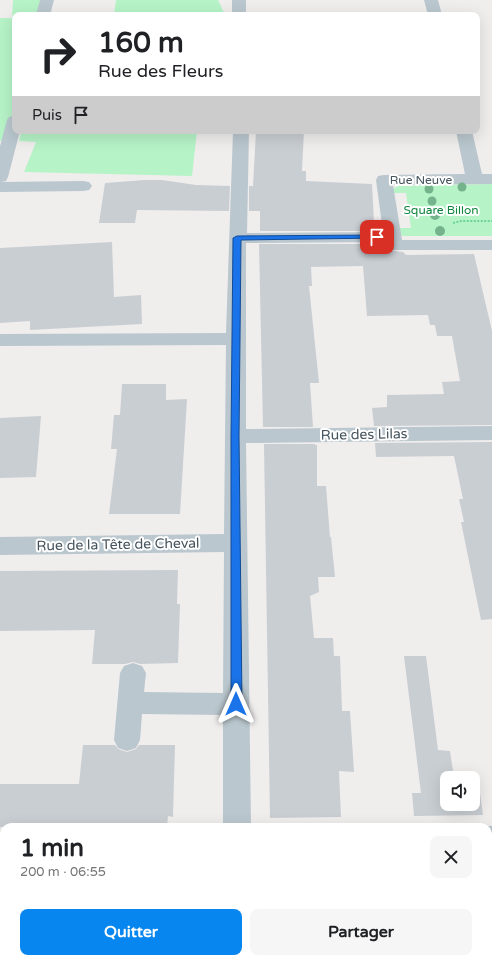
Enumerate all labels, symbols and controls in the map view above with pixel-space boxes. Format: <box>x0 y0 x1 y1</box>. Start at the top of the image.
text: 160 m <box>98 26 184 60</box>
icon: right <box>32 28 84 80</box>
text: Rue des Fleurs <box>98 60 224 82</box>
icon: arrive <box>70 104 92 126</box>
text: Puis <box>32 106 62 124</box>
street label: Rue Neuve <box>390 173 452 187</box>
park label: Square Billon <box>403 203 479 217</box>
pin <box>360 220 394 254</box>
icon: arrive <box>366 226 388 248</box>
street label: Rue des Lilas <box>320 425 408 444</box>
street label: Rue de la Tête de Cheval <box>36 535 200 554</box>
position arrow <box>215 683 257 725</box>
map controls <box>440 771 480 811</box>
button: sound <box>440 771 480 811</box>
text: 1 min <box>20 834 84 863</box>
button: close <box>430 836 472 878</box>
text: 200 m · 06:55 <box>20 864 106 880</box>
button: Quitter <box>20 909 242 955</box>
button: Partager <box>250 909 472 955</box>

